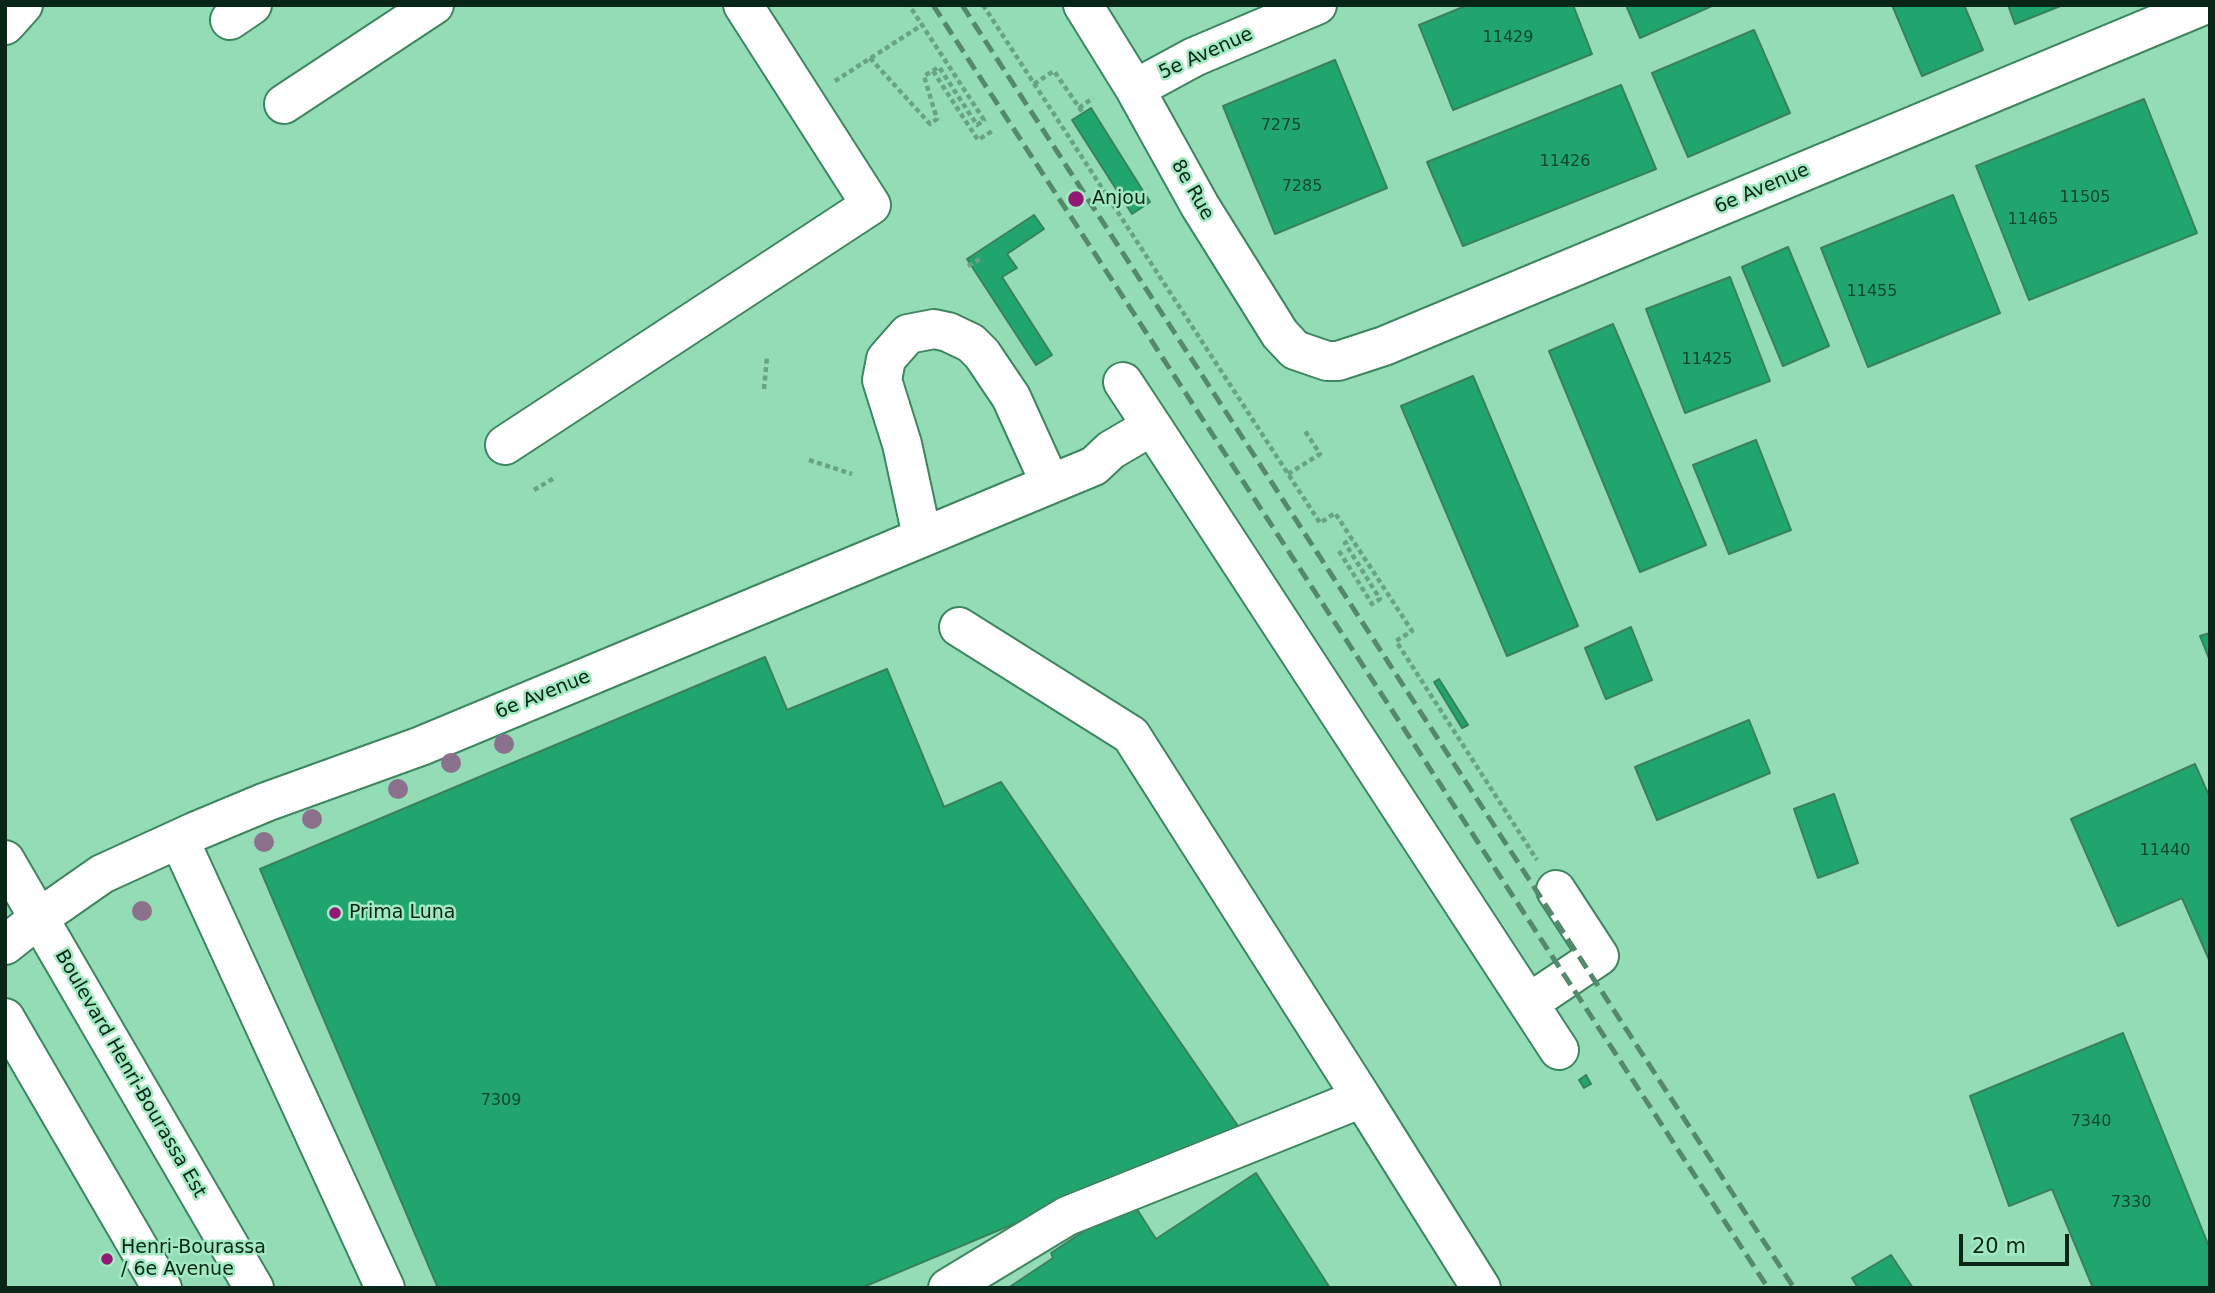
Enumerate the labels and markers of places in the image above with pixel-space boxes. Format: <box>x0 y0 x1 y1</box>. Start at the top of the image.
place label: Anjou <box>1092 188 1146 210</box>
marker: Anjou <box>1066 189 1086 209</box>
place label: Prima Luna <box>349 902 455 924</box>
marker: Prima Luna <box>327 905 343 921</box>
place label: Henri-Bourassa / 6e Avenue <box>121 1237 266 1281</box>
marker: Henri-Bourassa / 6e Avenue <box>99 1251 115 1267</box>

